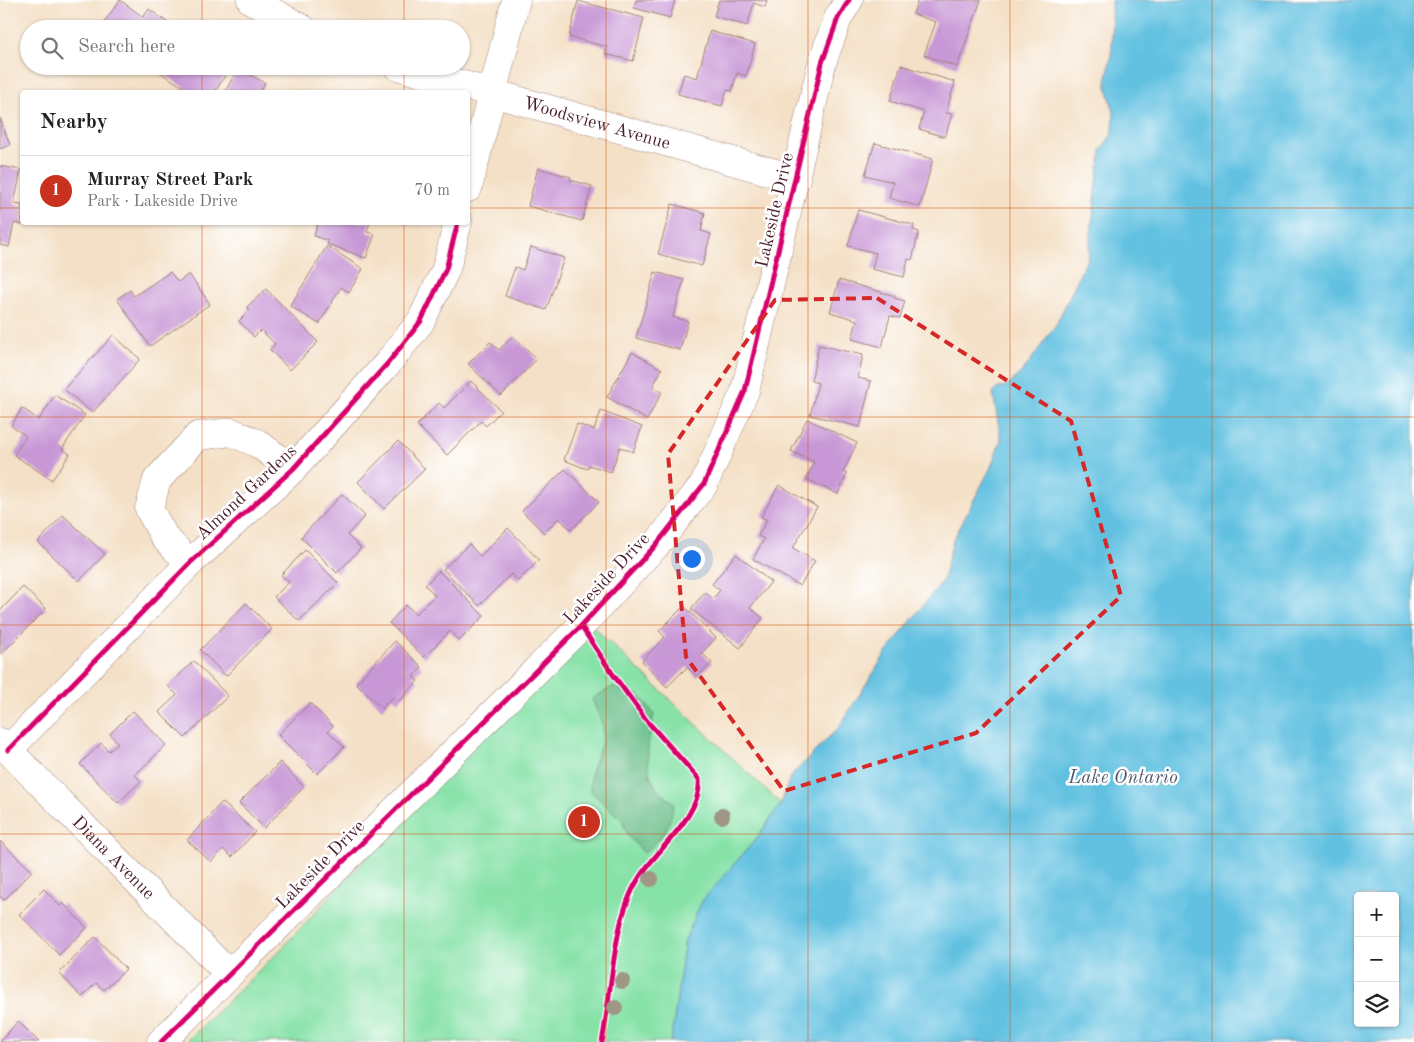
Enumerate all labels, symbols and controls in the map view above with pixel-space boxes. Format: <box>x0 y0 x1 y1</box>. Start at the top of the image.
search box <box>20 20 470 75</box>
icon: search <box>38 34 66 62</box>
text: Search here <box>78 38 175 57</box>
street label: Woodsview Avenue <box>522 94 672 153</box>
text: Nearby <box>40 112 108 133</box>
street label: Lakeside Drive <box>753 151 797 269</box>
text: Murray Street Park <box>87 171 253 190</box>
text: 1 <box>51 183 61 199</box>
text: 70 m <box>414 183 450 199</box>
text: Park · Lakeside Drive <box>87 194 238 210</box>
street label: Almond Gardens <box>193 442 301 544</box>
street label: Lakeside Drive <box>560 530 653 628</box>
your location <box>679 546 705 572</box>
water label: Lake Ontario <box>1067 769 1178 788</box>
pin: 1 <box>568 803 600 841</box>
street label: Diana Avenue <box>68 813 158 903</box>
street label: Lakeside Drive <box>273 817 369 913</box>
map controls <box>1354 892 1399 1027</box>
button: + <box>1354 892 1399 937</box>
button: − <box>1354 937 1399 982</box>
button: layers <box>1354 982 1399 1027</box>

